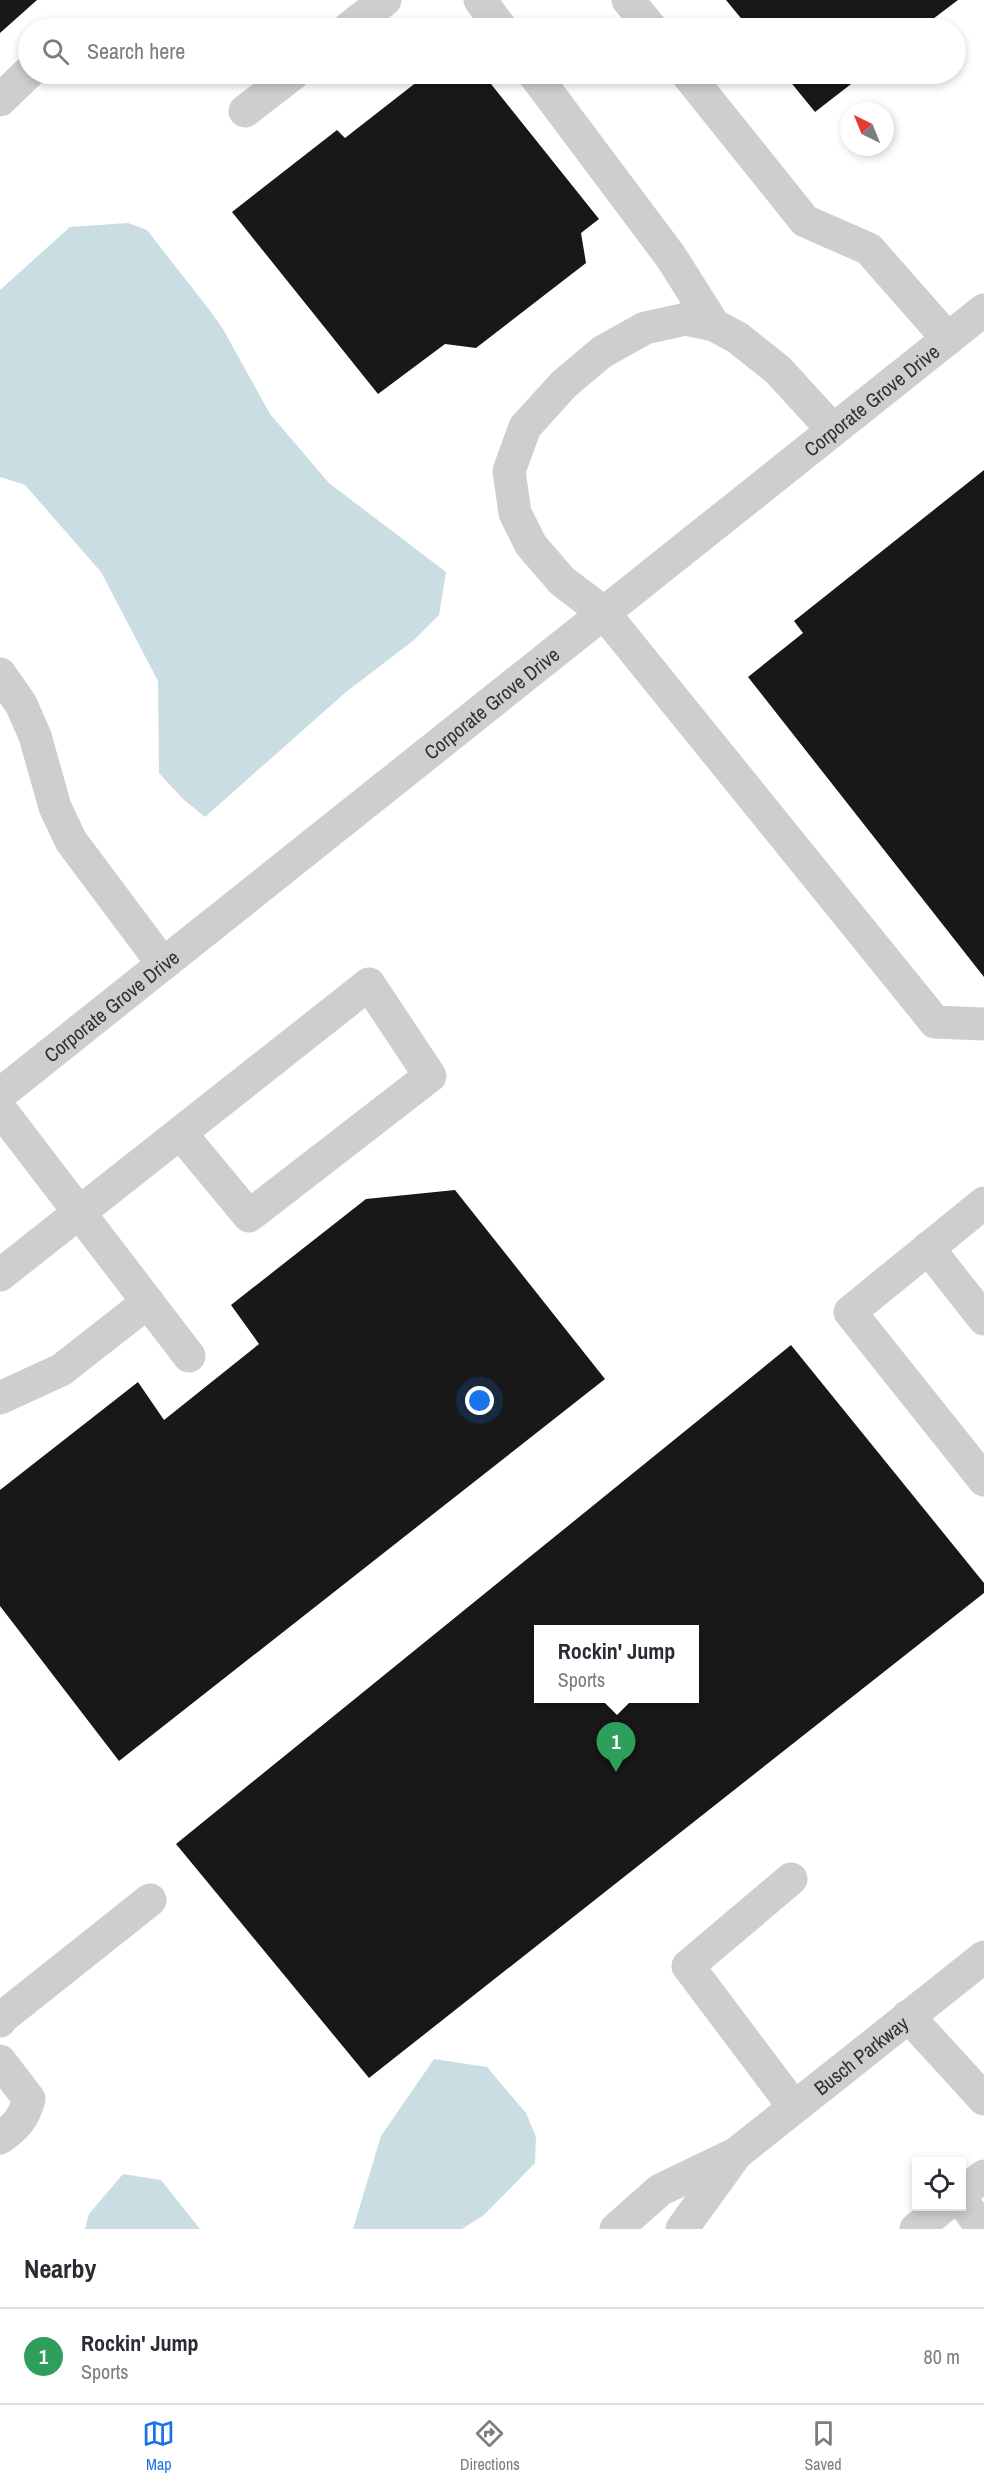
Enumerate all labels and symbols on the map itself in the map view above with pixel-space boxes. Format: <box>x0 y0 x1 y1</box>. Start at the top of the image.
north arrow <box>840 102 894 156</box>
street label: Corporate Grove Drive <box>798 338 945 462</box>
street label: Corporate Grove Drive <box>418 640 564 765</box>
street label: Corporate Grove Drive <box>38 943 184 1068</box>
your location <box>465 1386 494 1415</box>
pin: 1 <box>596 1722 636 1772</box>
street label: Busch Parkway <box>808 2009 914 2101</box>

